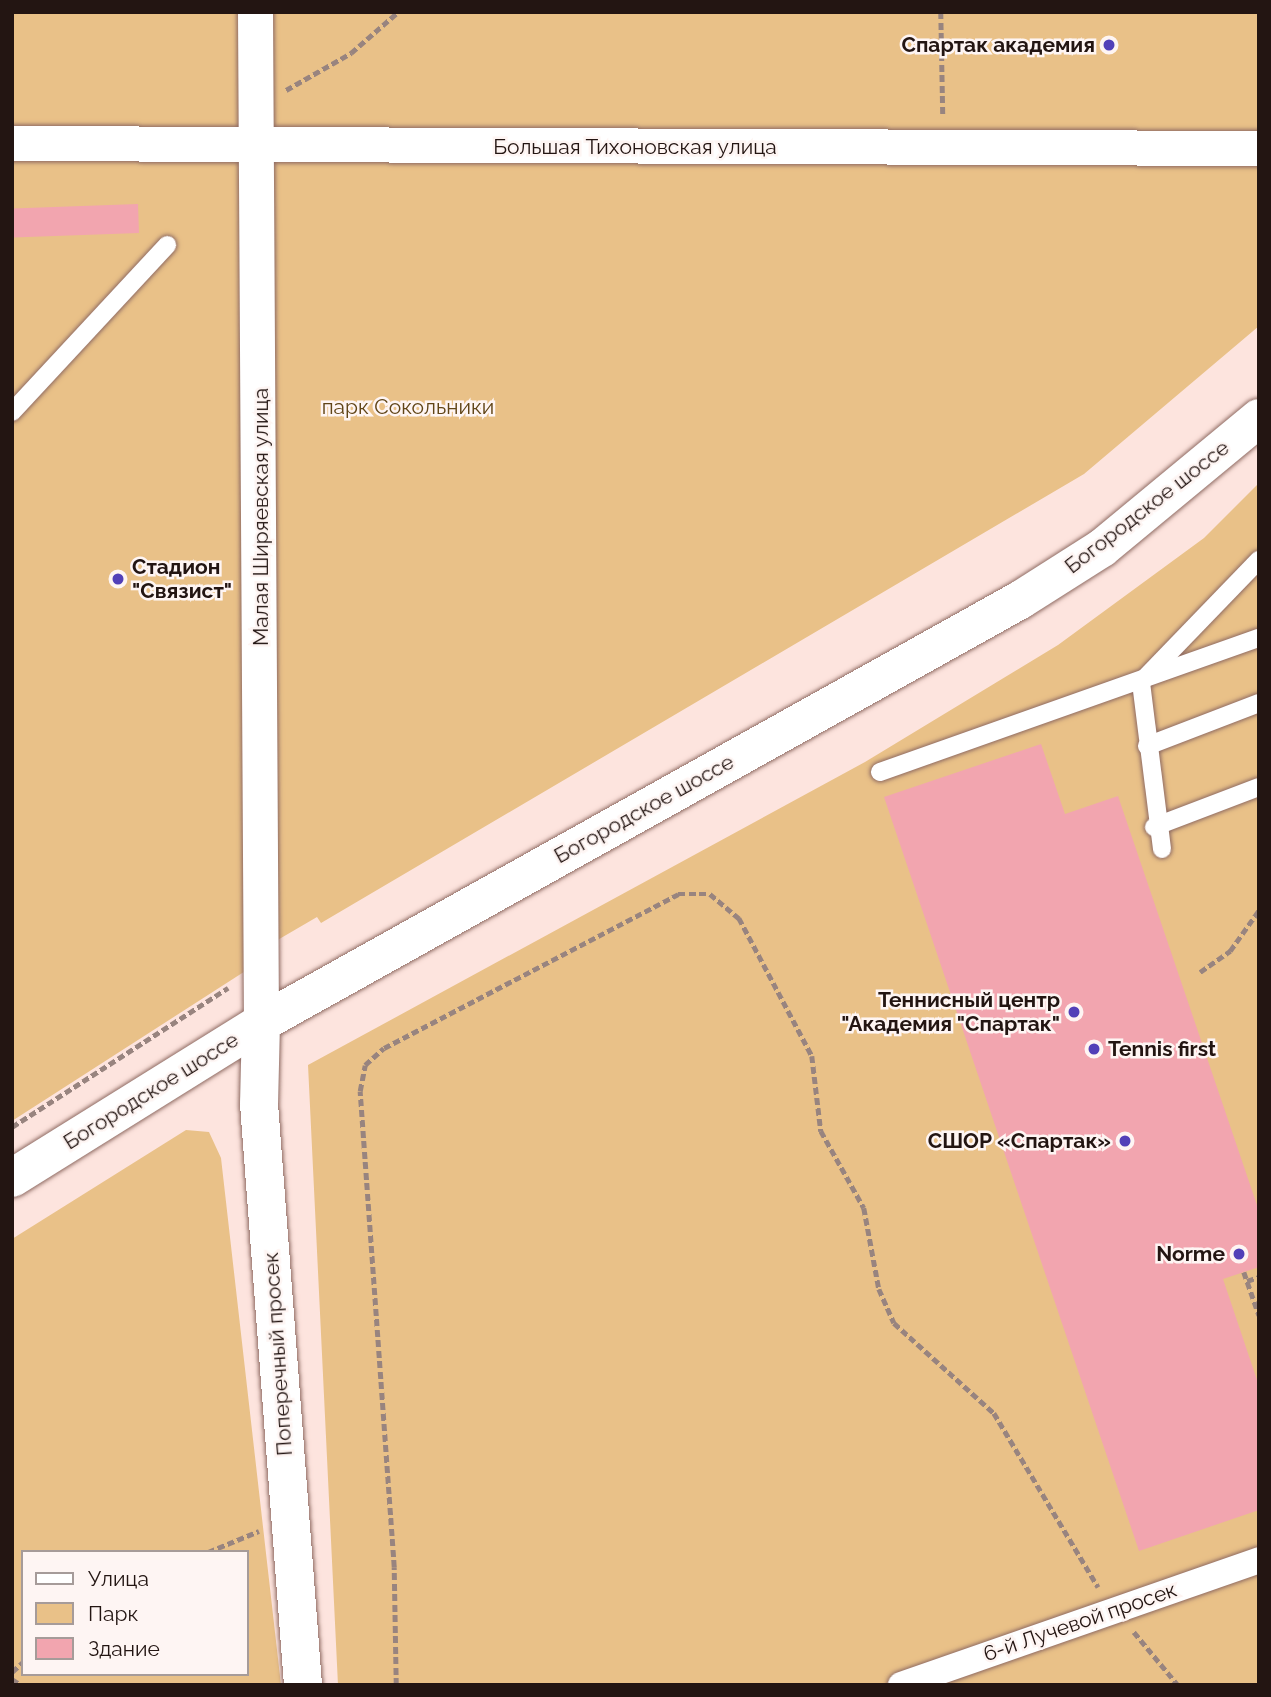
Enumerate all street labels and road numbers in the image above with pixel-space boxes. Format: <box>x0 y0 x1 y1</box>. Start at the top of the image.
street label: Большая Тихоновская улица <box>493 134 777 160</box>
street label: Малая Ширяевская улица <box>248 388 274 646</box>
street label: Богородское шоссе <box>1060 435 1234 579</box>
street label: Богородское шоссе <box>550 749 738 869</box>
street label: Богородское шоссе <box>59 1027 243 1155</box>
street label: Поперечный просек <box>258 1251 298 1457</box>
street label: 6-й Лучевой просек <box>980 1577 1180 1667</box>

